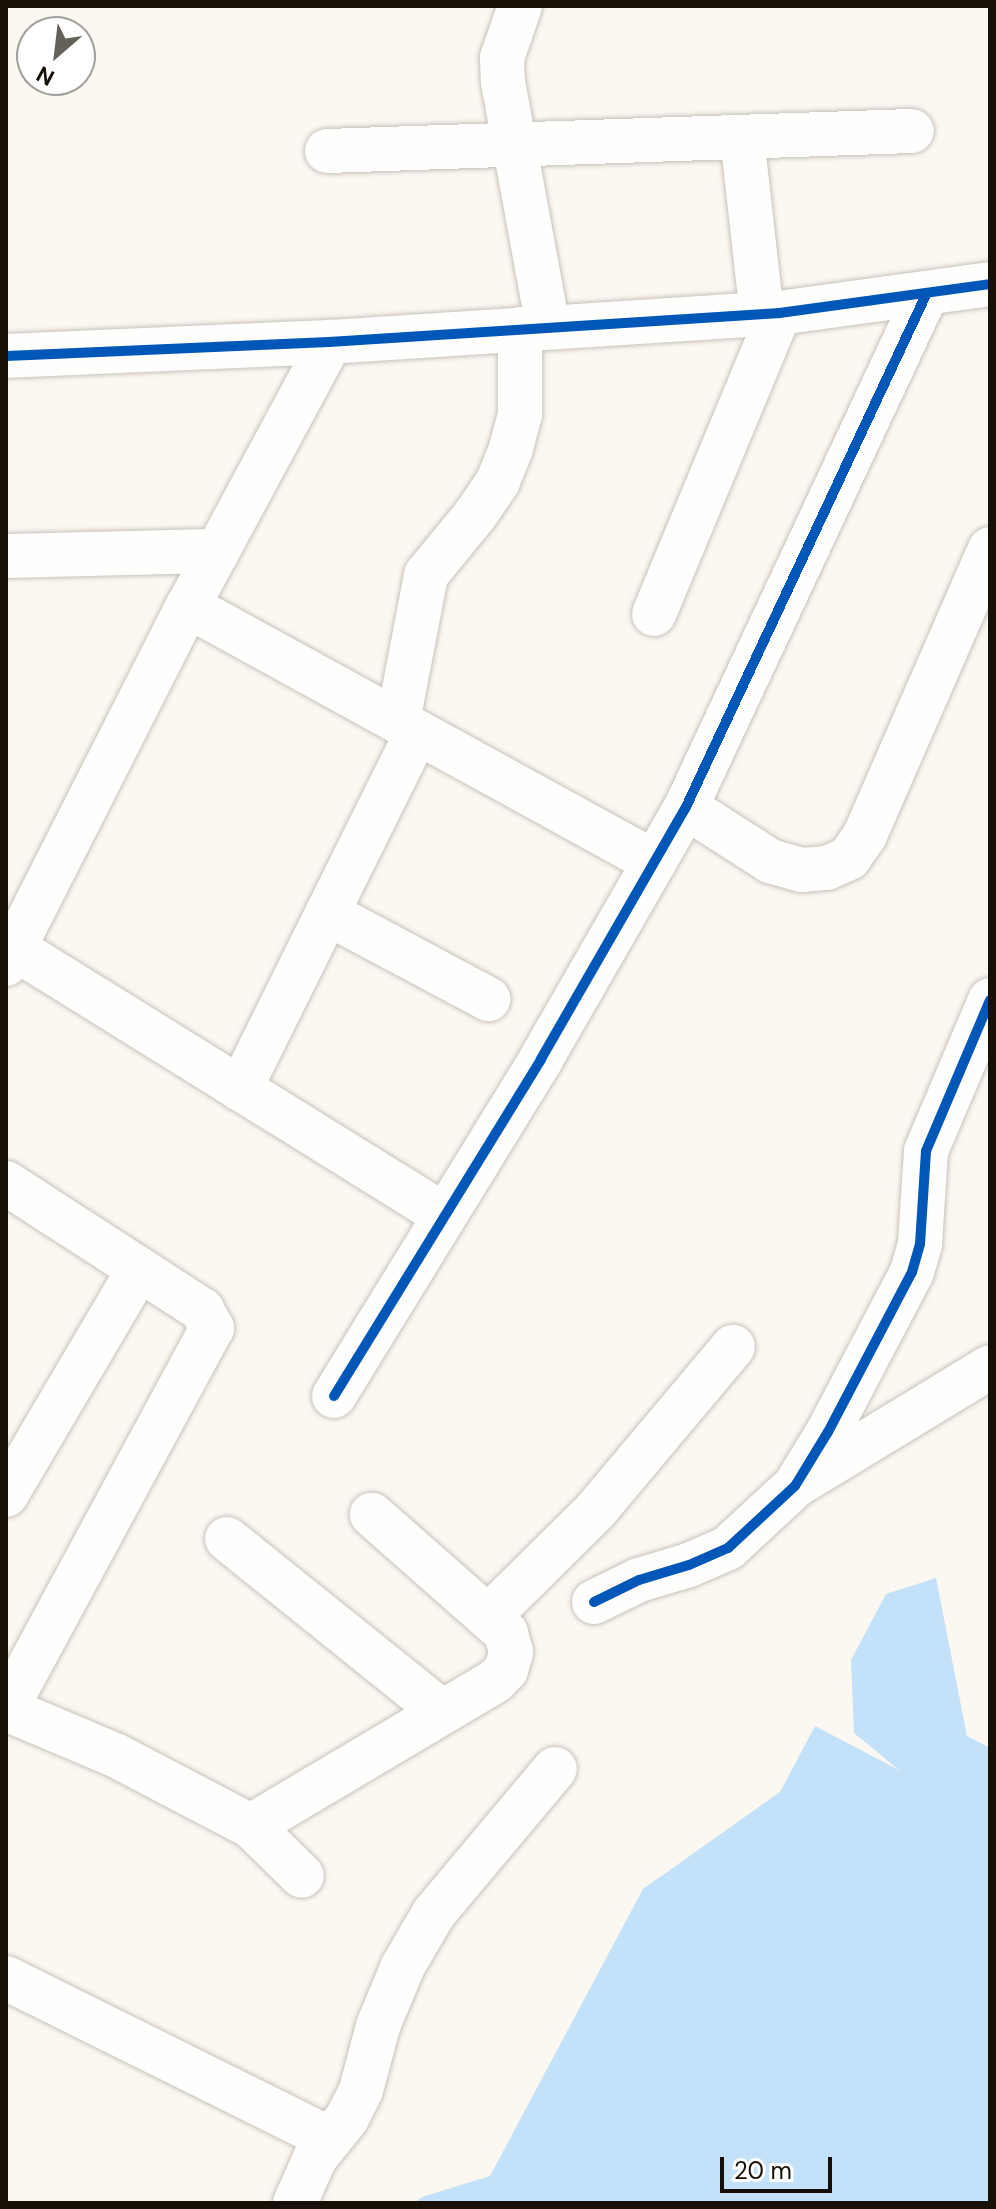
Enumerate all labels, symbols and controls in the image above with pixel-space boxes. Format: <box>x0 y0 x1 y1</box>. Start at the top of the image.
north arrow <box>16 16 96 96</box>
text: N <box>32 59 59 92</box>
scale bar <box>724 2141 836 2191</box>
text: 20 m <box>734 2155 792 2186</box>

